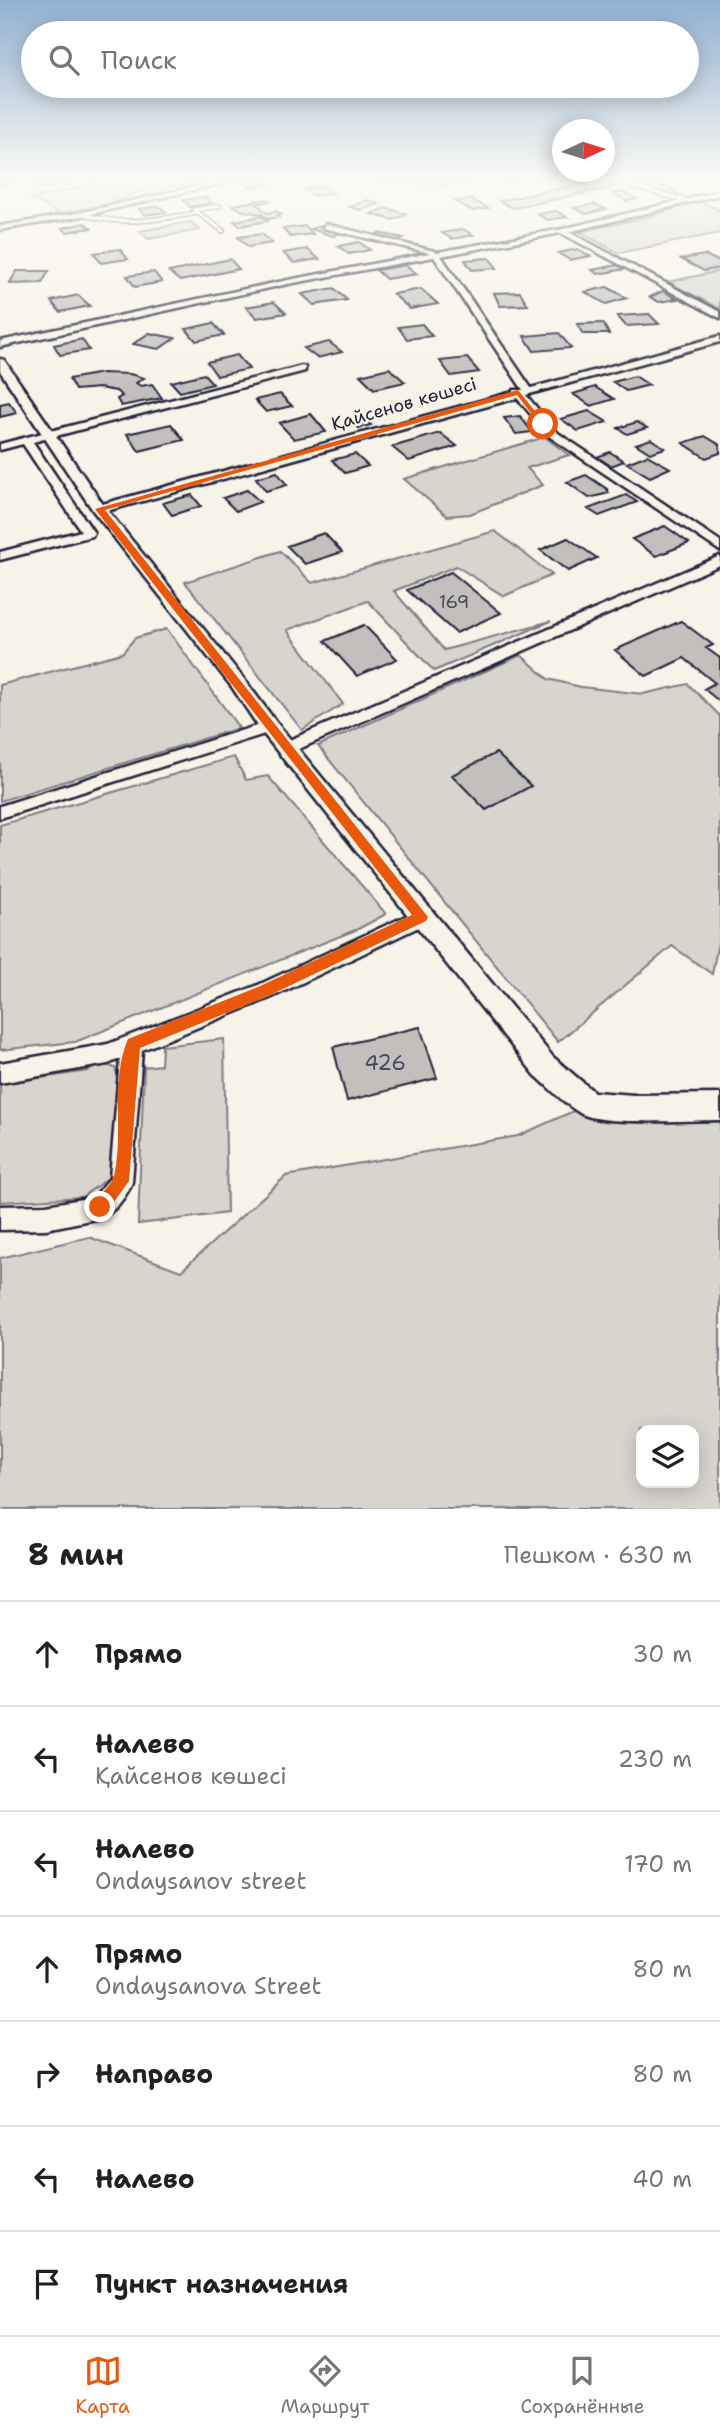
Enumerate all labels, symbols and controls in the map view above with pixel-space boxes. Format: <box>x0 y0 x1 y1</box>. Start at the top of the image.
search box <box>21 21 699 98</box>
icon: search <box>45 41 83 79</box>
text: Поиск <box>101 42 177 77</box>
north arrow <box>552 119 615 182</box>
street label: Қайсенов көшесі <box>329 372 479 436</box>
route start <box>527 408 558 439</box>
house number: 169 <box>439 590 469 614</box>
house number: 426 <box>364 1049 406 1077</box>
route end <box>84 1191 115 1222</box>
map controls <box>636 1425 699 1488</box>
button: layers <box>636 1425 699 1488</box>
text: 8 мин <box>28 1534 124 1575</box>
text: Пешком · 630 m <box>504 1540 692 1570</box>
icon: ahead <box>28 1635 66 1673</box>
text: Прямо <box>95 1636 183 1671</box>
text: 30 m <box>633 1639 692 1669</box>
text: Налево <box>95 1726 195 1761</box>
icon: left <box>28 1740 66 1778</box>
text: 230 m <box>618 1744 692 1774</box>
text: Қайсенов көшесі <box>95 1761 287 1791</box>
text: Налево <box>95 1831 195 1866</box>
icon: left <box>28 1845 66 1883</box>
text: 170 m <box>624 1849 692 1879</box>
text: Ondaysanov street <box>95 1866 306 1896</box>
text: Прямо <box>95 1936 183 1971</box>
icon: ahead <box>28 1950 66 1988</box>
text: 80 m <box>633 1954 692 1984</box>
text: Ondaysanova Street <box>95 1971 322 2001</box>
icon: right <box>28 2055 66 2093</box>
text: Направо <box>95 2056 213 2091</box>
text: 80 m <box>633 2059 692 2089</box>
icon: left <box>28 2160 66 2198</box>
text: Налево <box>95 2161 195 2196</box>
text: 40 m <box>632 2164 692 2194</box>
icon: arrive <box>28 2265 66 2303</box>
text: Пункт назначения <box>95 2266 348 2301</box>
tab: Карта <box>75 2352 130 2419</box>
tab: Маршрут <box>281 2352 369 2419</box>
tab: Сохранённые <box>520 2352 645 2419</box>

